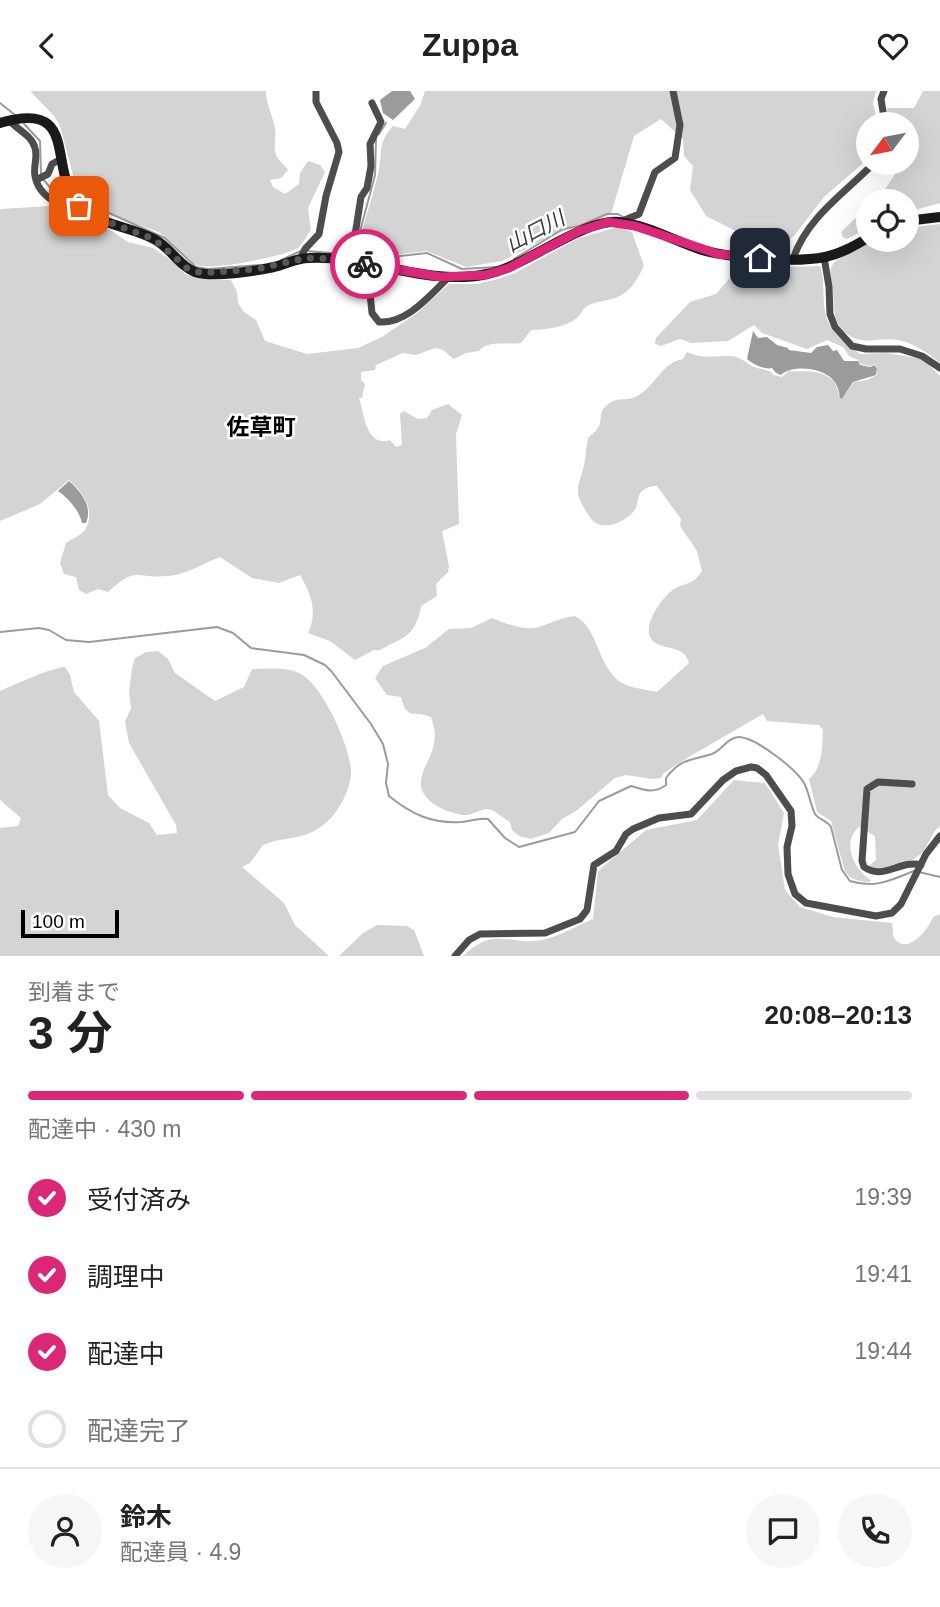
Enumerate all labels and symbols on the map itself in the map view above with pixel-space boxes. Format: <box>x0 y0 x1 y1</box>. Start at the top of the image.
north arrow <box>856 112 919 175</box>
pin <box>49 176 109 236</box>
water label: 山口川 <box>502 205 570 256</box>
pin <box>730 228 790 288</box>
courier <box>330 229 400 299</box>
district label: 佐草町 <box>227 414 296 440</box>
scale bar <box>21 907 119 939</box>

